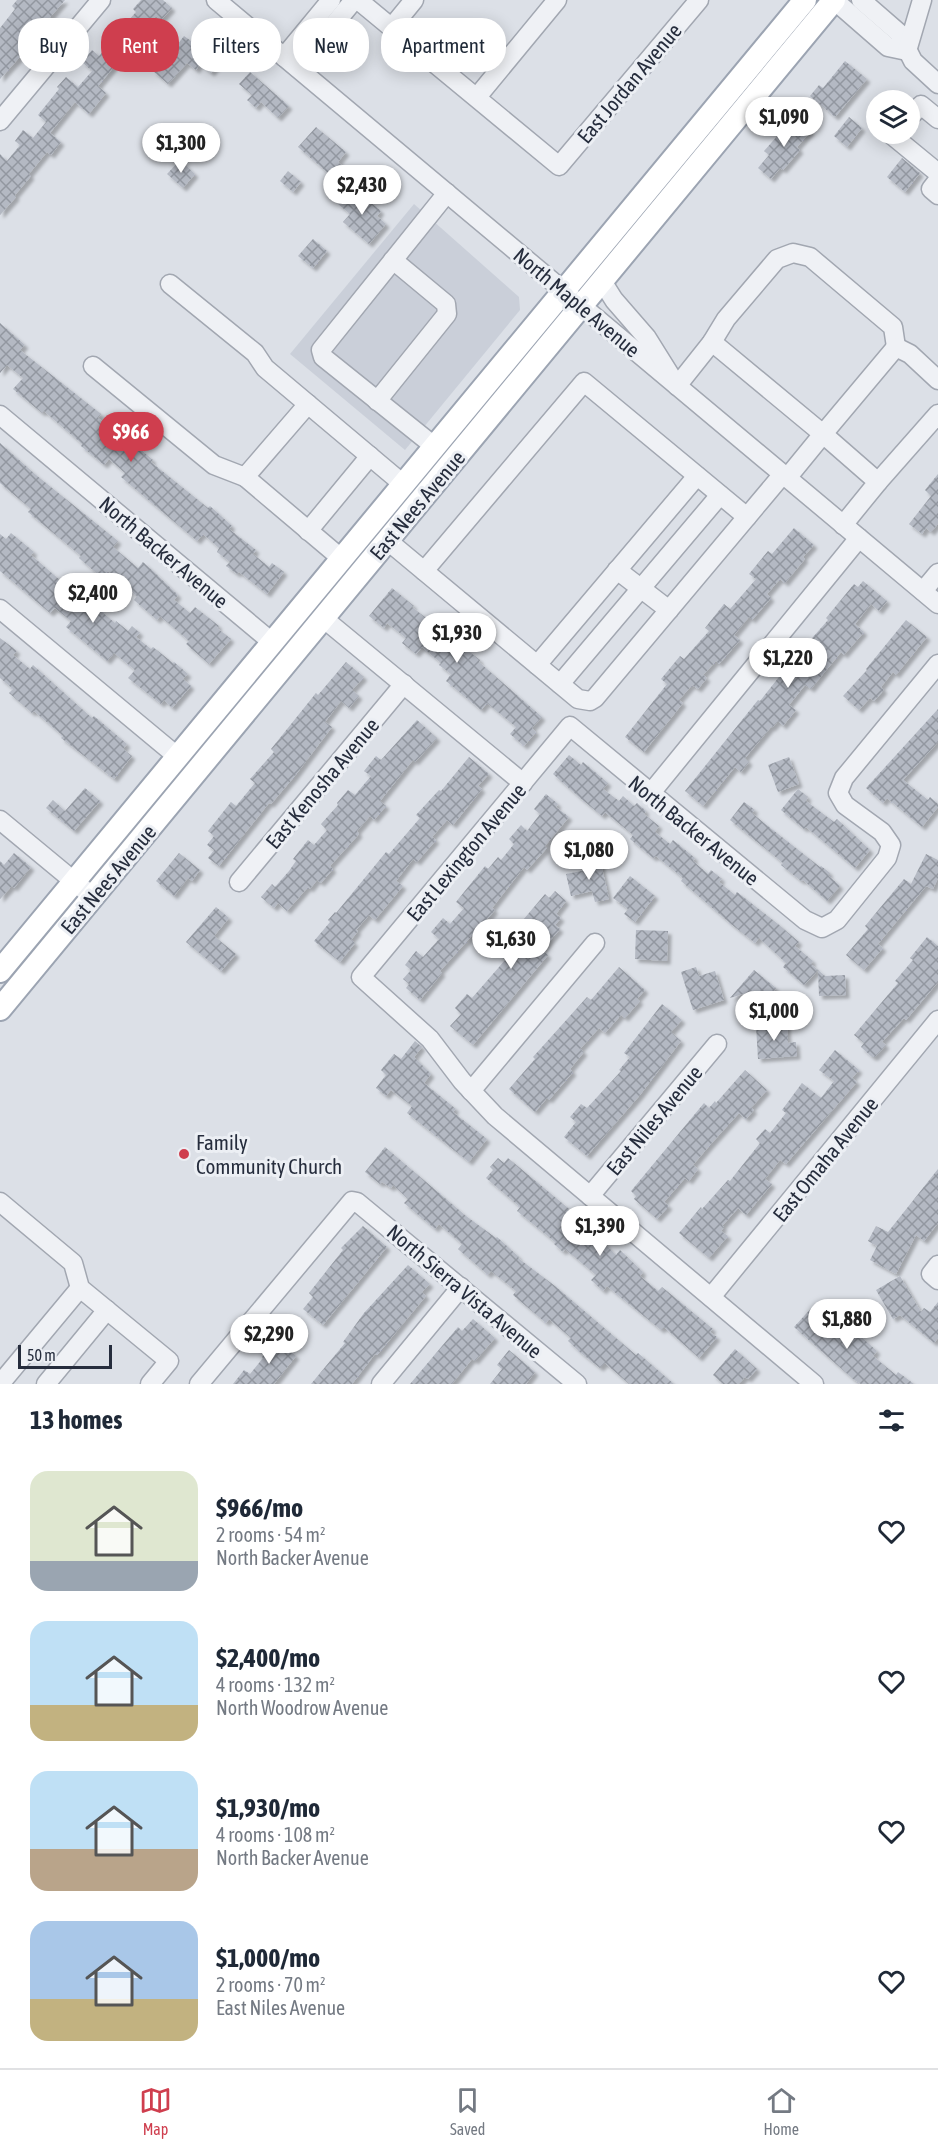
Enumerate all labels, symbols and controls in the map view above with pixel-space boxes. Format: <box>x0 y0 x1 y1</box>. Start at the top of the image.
chip: Buy <box>18 18 89 72</box>
chip: Rent <box>101 18 179 72</box>
chip: Filters <box>191 18 281 72</box>
chip: New <box>293 18 369 72</box>
chip: Apartment <box>381 18 506 72</box>
street label: East Jordan Avenue <box>572 18 686 148</box>
map controls <box>866 90 920 144</box>
button: layers <box>866 90 920 144</box>
pin: $1,090 <box>735 97 833 148</box>
text: $1,090 <box>759 105 809 128</box>
pin: $1,300 <box>132 123 230 174</box>
text: $1,300 <box>156 131 206 154</box>
pin: $2,430 <box>313 165 411 216</box>
text: $2,430 <box>337 173 387 196</box>
street label: North Maple Avenue <box>509 242 645 362</box>
pin: $966 <box>95 412 167 463</box>
text: $966 <box>113 420 149 443</box>
street label: East Nees Avenue <box>364 446 470 564</box>
street label: North Backer Avenue <box>95 491 233 613</box>
pin: $2,400 <box>44 573 142 624</box>
text: $2,400 <box>68 581 118 604</box>
pin: $1,930 <box>408 613 506 664</box>
text: $1,930 <box>432 621 482 644</box>
pin: $1,220 <box>739 638 837 689</box>
text: $1,220 <box>763 646 813 669</box>
street label: East Kenosha Avenue <box>260 713 384 853</box>
street label: North Backer Avenue <box>624 770 764 890</box>
street label: East Lexington Avenue <box>402 778 530 926</box>
street label: East Nees Avenue <box>55 820 161 938</box>
pin: $1,080 <box>540 830 638 881</box>
text: $1,080 <box>564 838 614 861</box>
pin: $1,630 <box>462 919 560 970</box>
text: $1,630 <box>486 927 536 950</box>
pin: $1,000 <box>725 991 823 1042</box>
text: $1,000 <box>749 999 799 1022</box>
street label: East Niles Avenue <box>601 1060 707 1180</box>
street label: East Omaha Avenue <box>767 1092 883 1226</box>
place label: Family Community Church <box>196 1130 342 1178</box>
marker: Family Community Church <box>177 1147 191 1161</box>
pin: $1,390 <box>551 1206 649 1257</box>
text: $1,390 <box>575 1214 625 1237</box>
street label: North Sierra Vista Avenue <box>383 1219 547 1363</box>
pin: $1,880 <box>798 1299 896 1350</box>
text: $1,880 <box>822 1307 872 1330</box>
pin: $2,290 <box>220 1314 318 1365</box>
text: $2,290 <box>244 1322 294 1345</box>
scale bar <box>18 1342 112 1370</box>
text: 50 m <box>27 1346 56 1364</box>
icon: filters <box>875 1404 908 1437</box>
text: 13 homes <box>30 1405 123 1435</box>
text: $966/mo <box>216 1493 303 1523</box>
icon: home <box>78 1495 150 1567</box>
icon: heart <box>875 1515 908 1548</box>
text: 2 rooms · 54 m² <box>216 1523 326 1546</box>
text: North Backer Avenue <box>216 1546 369 1569</box>
text: $2,400/mo <box>216 1643 320 1673</box>
icon: home <box>78 1645 150 1717</box>
icon: heart <box>875 1665 908 1698</box>
text: 4 rooms · 132 m² <box>216 1673 335 1696</box>
text: North Woodrow Avenue <box>216 1696 388 1719</box>
text: $1,930/mo <box>216 1793 320 1823</box>
icon: home <box>78 1795 150 1867</box>
icon: heart <box>875 1815 908 1848</box>
text: 4 rooms · 108 m² <box>216 1823 335 1846</box>
text: North Backer Avenue <box>216 1846 369 1869</box>
text: $1,000/mo <box>216 1943 320 1973</box>
icon: home <box>78 1945 150 2017</box>
icon: heart <box>875 1965 908 1998</box>
text: 2 rooms · 70 m² <box>216 1973 326 1996</box>
text: East Niles Avenue <box>216 1996 345 2019</box>
tab: Map <box>139 2084 172 2138</box>
tab: Saved <box>450 2084 485 2138</box>
tab: Home <box>763 2084 799 2138</box>

